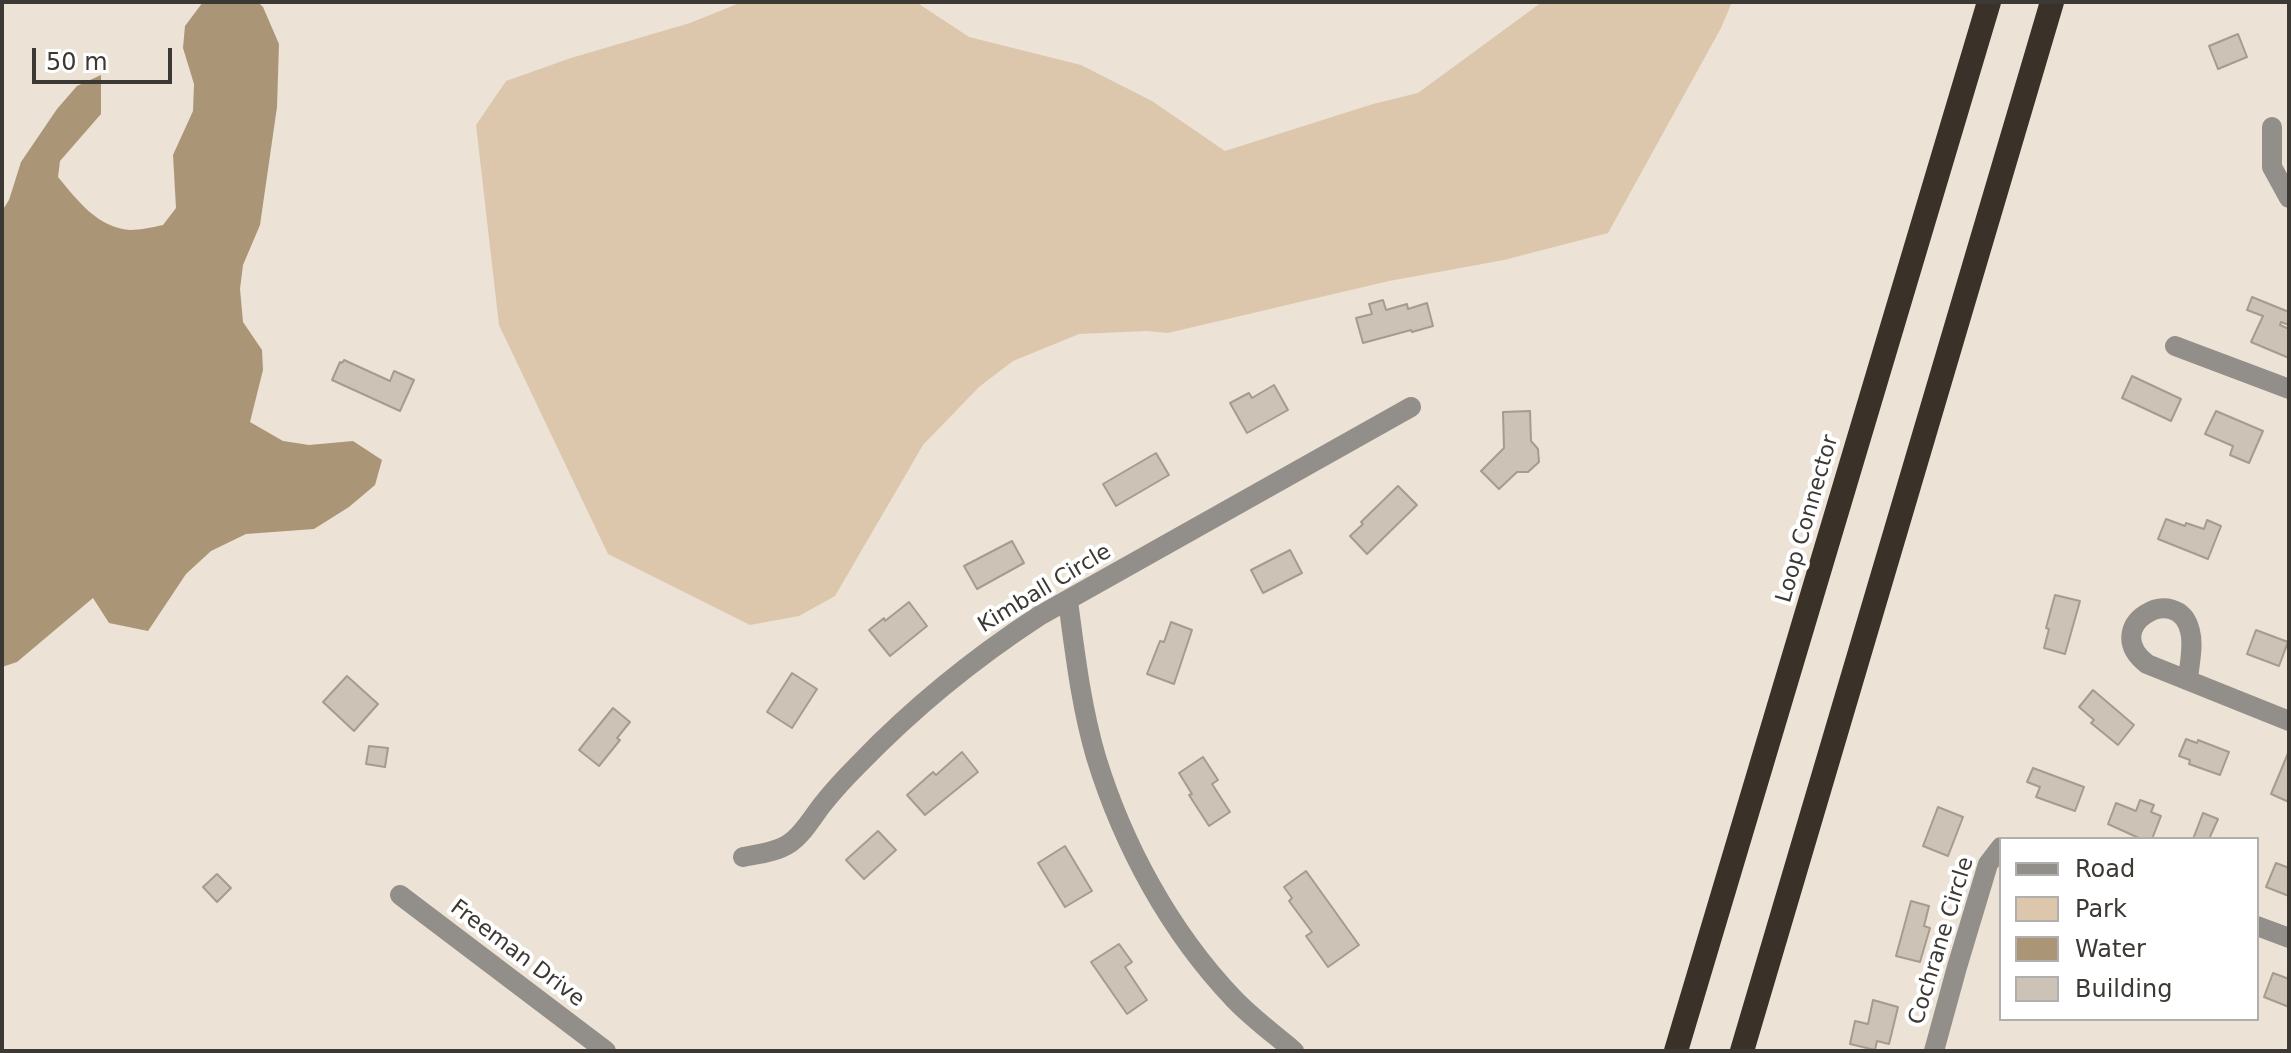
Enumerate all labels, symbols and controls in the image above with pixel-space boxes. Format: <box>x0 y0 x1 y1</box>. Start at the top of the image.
scale bar <box>36 32 176 82</box>
text: 50 m <box>46 48 108 76</box>
street label: Loop Connector <box>1771 432 1845 606</box>
street label: Kimball Circle <box>974 539 1116 639</box>
legend <box>1999 837 2259 1021</box>
street label: Cochrane Circle <box>1904 854 1980 1028</box>
text: Road <box>2075 855 2135 883</box>
street label: Freeman Drive <box>445 895 589 1013</box>
text: Park <box>2075 895 2127 923</box>
text: Water <box>2075 935 2146 963</box>
text: Building <box>2075 975 2172 1003</box>

